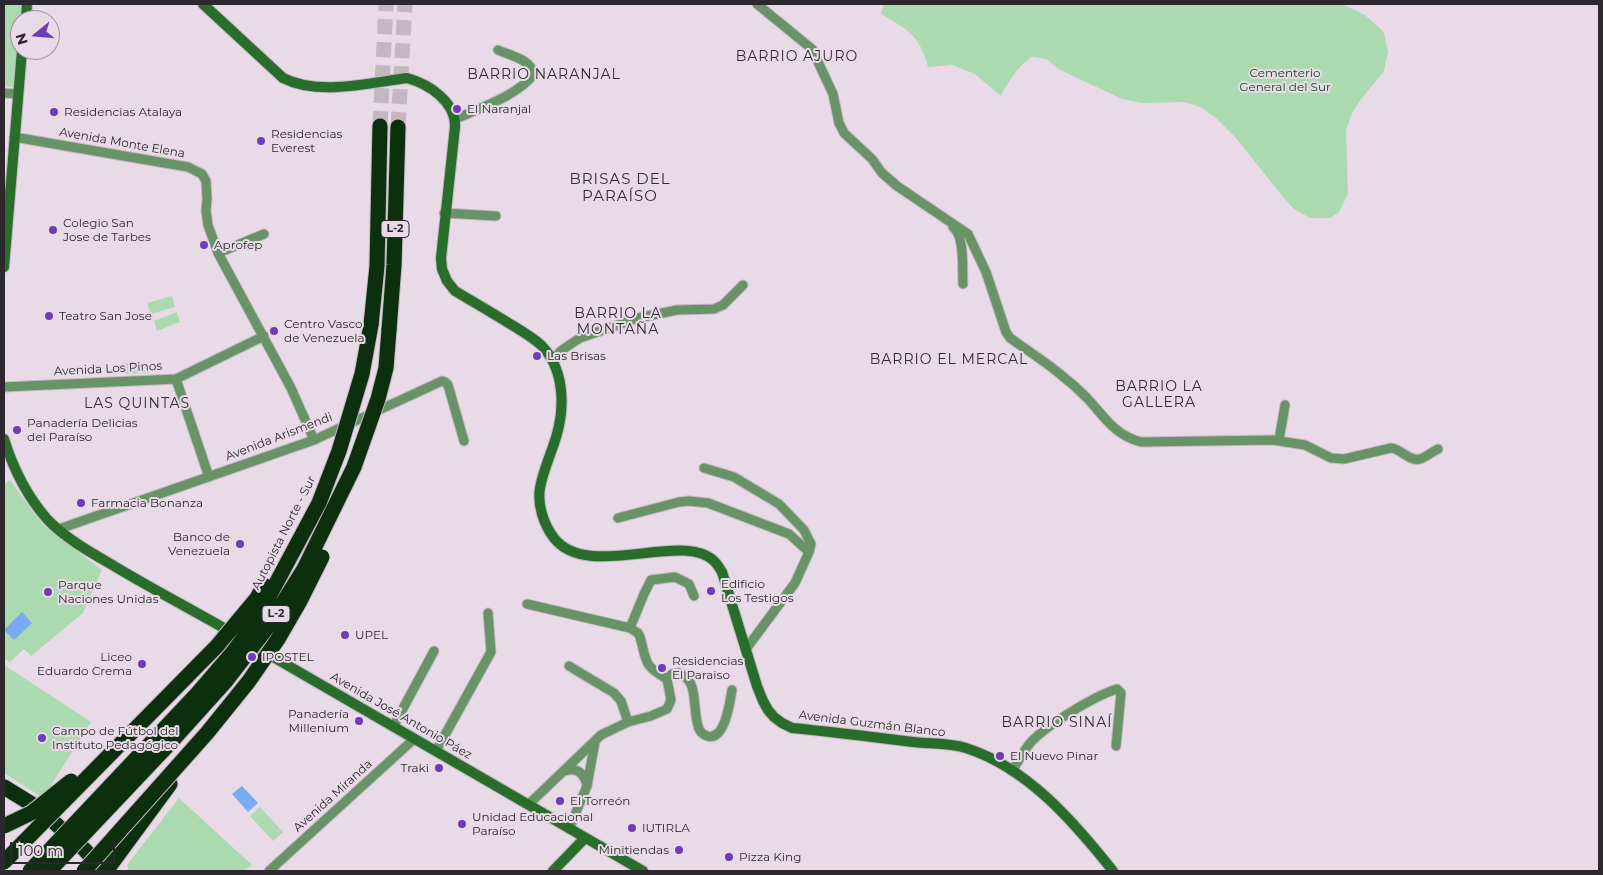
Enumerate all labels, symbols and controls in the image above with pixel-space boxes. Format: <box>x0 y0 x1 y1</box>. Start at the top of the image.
north arrow <box>10 10 60 60</box>
text: N <box>11 31 32 47</box>
district label: BARRIO AJURO <box>734 49 860 65</box>
park label: Cementerio General del Sur <box>1239 66 1331 94</box>
district label: BARRIO NARANJAL <box>465 67 623 83</box>
place label: El Naranjal <box>467 102 531 116</box>
marker: El Naranjal <box>451 103 463 115</box>
place label: Residencias Atalaya <box>64 105 182 119</box>
marker: Residencias Atalaya <box>48 106 60 118</box>
street label: Avenida Monte Elena <box>58 125 186 161</box>
place label: Residencias Everest <box>271 127 342 155</box>
marker: Residencias Everest <box>255 135 267 147</box>
district label: BRISAS DEL PARAÍSO <box>568 171 672 206</box>
place label: Colegio San Jose de Tarbes <box>63 216 151 244</box>
road number: L-2 <box>381 220 409 238</box>
marker: Colegio San Jose de Tarbes <box>47 224 59 236</box>
place label: Aprofep <box>214 238 262 252</box>
marker: Aprofep <box>198 239 210 251</box>
district label: BARRIO LA MONTAÑA <box>573 306 663 338</box>
place label: Teatro San Jose <box>59 309 152 323</box>
marker: Teatro San Jose <box>43 310 55 322</box>
place label: Centro Vasco de Venezuela <box>284 317 365 345</box>
marker: Centro Vasco de Venezuela <box>268 325 280 337</box>
place label: Las Brisas <box>547 349 606 363</box>
marker: Las Brisas <box>531 350 543 362</box>
district label: BARRIO EL MERCAL <box>868 352 1030 368</box>
street label: Avenida Los Pinos <box>53 359 163 379</box>
district label: BARRIO LA GALLERA <box>1114 379 1204 412</box>
district label: LAS QUINTAS <box>83 396 191 412</box>
street label: Avenida Arismendi <box>223 410 335 464</box>
place label: Panadería Delicias del Paraíso <box>27 416 138 444</box>
marker: Panadería Delicias del Paraíso <box>11 424 23 436</box>
street label: Autopista Norte - Sur <box>249 474 319 592</box>
place label: Farmacia Bonanza <box>91 496 203 510</box>
marker: Farmacia Bonanza <box>75 497 87 509</box>
place label: Banco de Venezuela <box>168 530 230 558</box>
marker: Banco de Venezuela <box>234 538 246 550</box>
place label: Edificio Los Testigos <box>721 577 794 605</box>
place label: Parque Naciones Unidas <box>58 578 159 606</box>
marker: Edificio Los Testigos <box>705 585 717 597</box>
marker: Parque Naciones Unidas <box>42 586 54 598</box>
road number: L-2 <box>262 606 290 622</box>
place label: UPEL <box>355 628 388 642</box>
marker: UPEL <box>339 629 351 641</box>
place label: Liceo Eduardo Crema <box>37 650 132 678</box>
place label: IPOSTEL <box>262 650 314 664</box>
marker: IPOSTEL <box>246 651 258 663</box>
place label: Residencias El Paraiso <box>672 654 743 682</box>
marker: Liceo Eduardo Crema <box>136 658 148 670</box>
marker: Residencias El Paraiso <box>656 662 668 674</box>
street label: Avenida José Antonio Páez <box>328 669 474 763</box>
place label: Panadería Millenium <box>288 707 349 735</box>
street label: Avenida Guzmán Blanco <box>798 708 946 740</box>
marker: Panadería Millenium <box>353 715 365 727</box>
district label: BARRIO SINAÍ <box>1000 715 1114 731</box>
place label: Campo de Fútbol del Instituto Pedagógico <box>52 724 179 752</box>
marker: Campo de Fútbol del Instituto Pedagógico <box>36 732 48 744</box>
place label: El Nuevo Pinar <box>1010 749 1098 763</box>
marker: El Nuevo Pinar <box>994 750 1006 762</box>
street label: Avenida Miranda <box>291 757 375 835</box>
place label: Traki <box>400 761 429 775</box>
marker: Traki <box>433 762 445 774</box>
place label: El Torreón <box>570 794 630 808</box>
marker: El Torreón <box>554 795 566 807</box>
place label: Unidad Educacional Paraíso <box>472 810 593 838</box>
marker: Unidad Educacional Paraíso <box>456 818 468 830</box>
place label: IUTIRLA <box>642 821 690 835</box>
marker: IUTIRLA <box>626 822 638 834</box>
scale bar <box>12 832 118 864</box>
text: 100 m <box>18 841 63 860</box>
place label: Minitiendas <box>599 843 669 857</box>
marker: Minitiendas <box>673 844 685 856</box>
place label: Pizza King <box>739 850 801 864</box>
marker: Pizza King <box>723 851 735 863</box>

